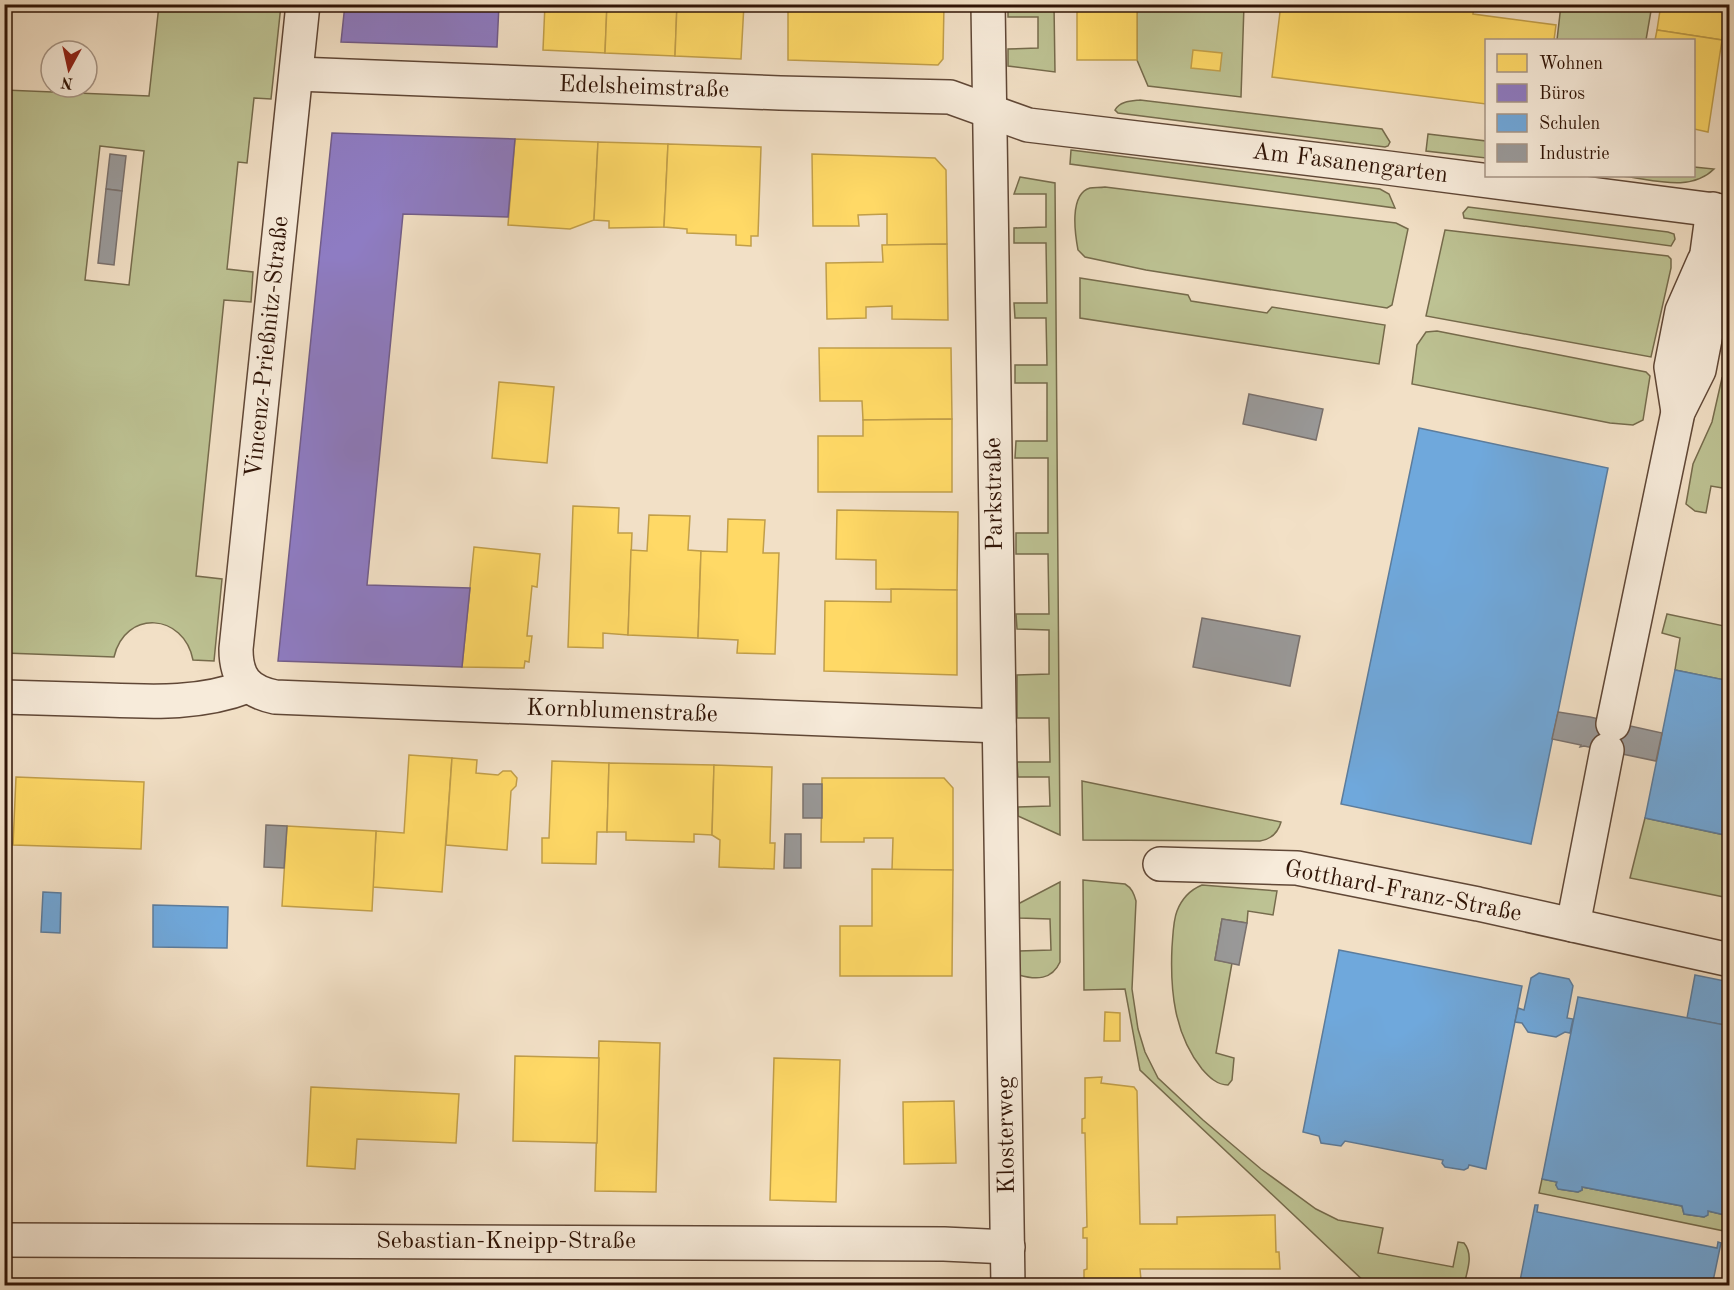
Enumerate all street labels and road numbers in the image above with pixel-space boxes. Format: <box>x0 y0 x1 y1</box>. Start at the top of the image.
street label: Edelsheimstraße <box>558 73 730 103</box>
street label: Am Fasanengarten <box>1251 140 1449 188</box>
street label: Vincenz-Prießnitz-Straße <box>242 215 294 479</box>
street label: Parkstraße <box>982 437 1008 551</box>
street label: Kornblumenstraße <box>526 697 718 727</box>
street label: Gotthard-Franz-Straße <box>1282 857 1524 927</box>
street label: Klosterweg <box>994 1076 1020 1194</box>
street label: Sebastian-Kneipp-Straße <box>376 1230 636 1254</box>

